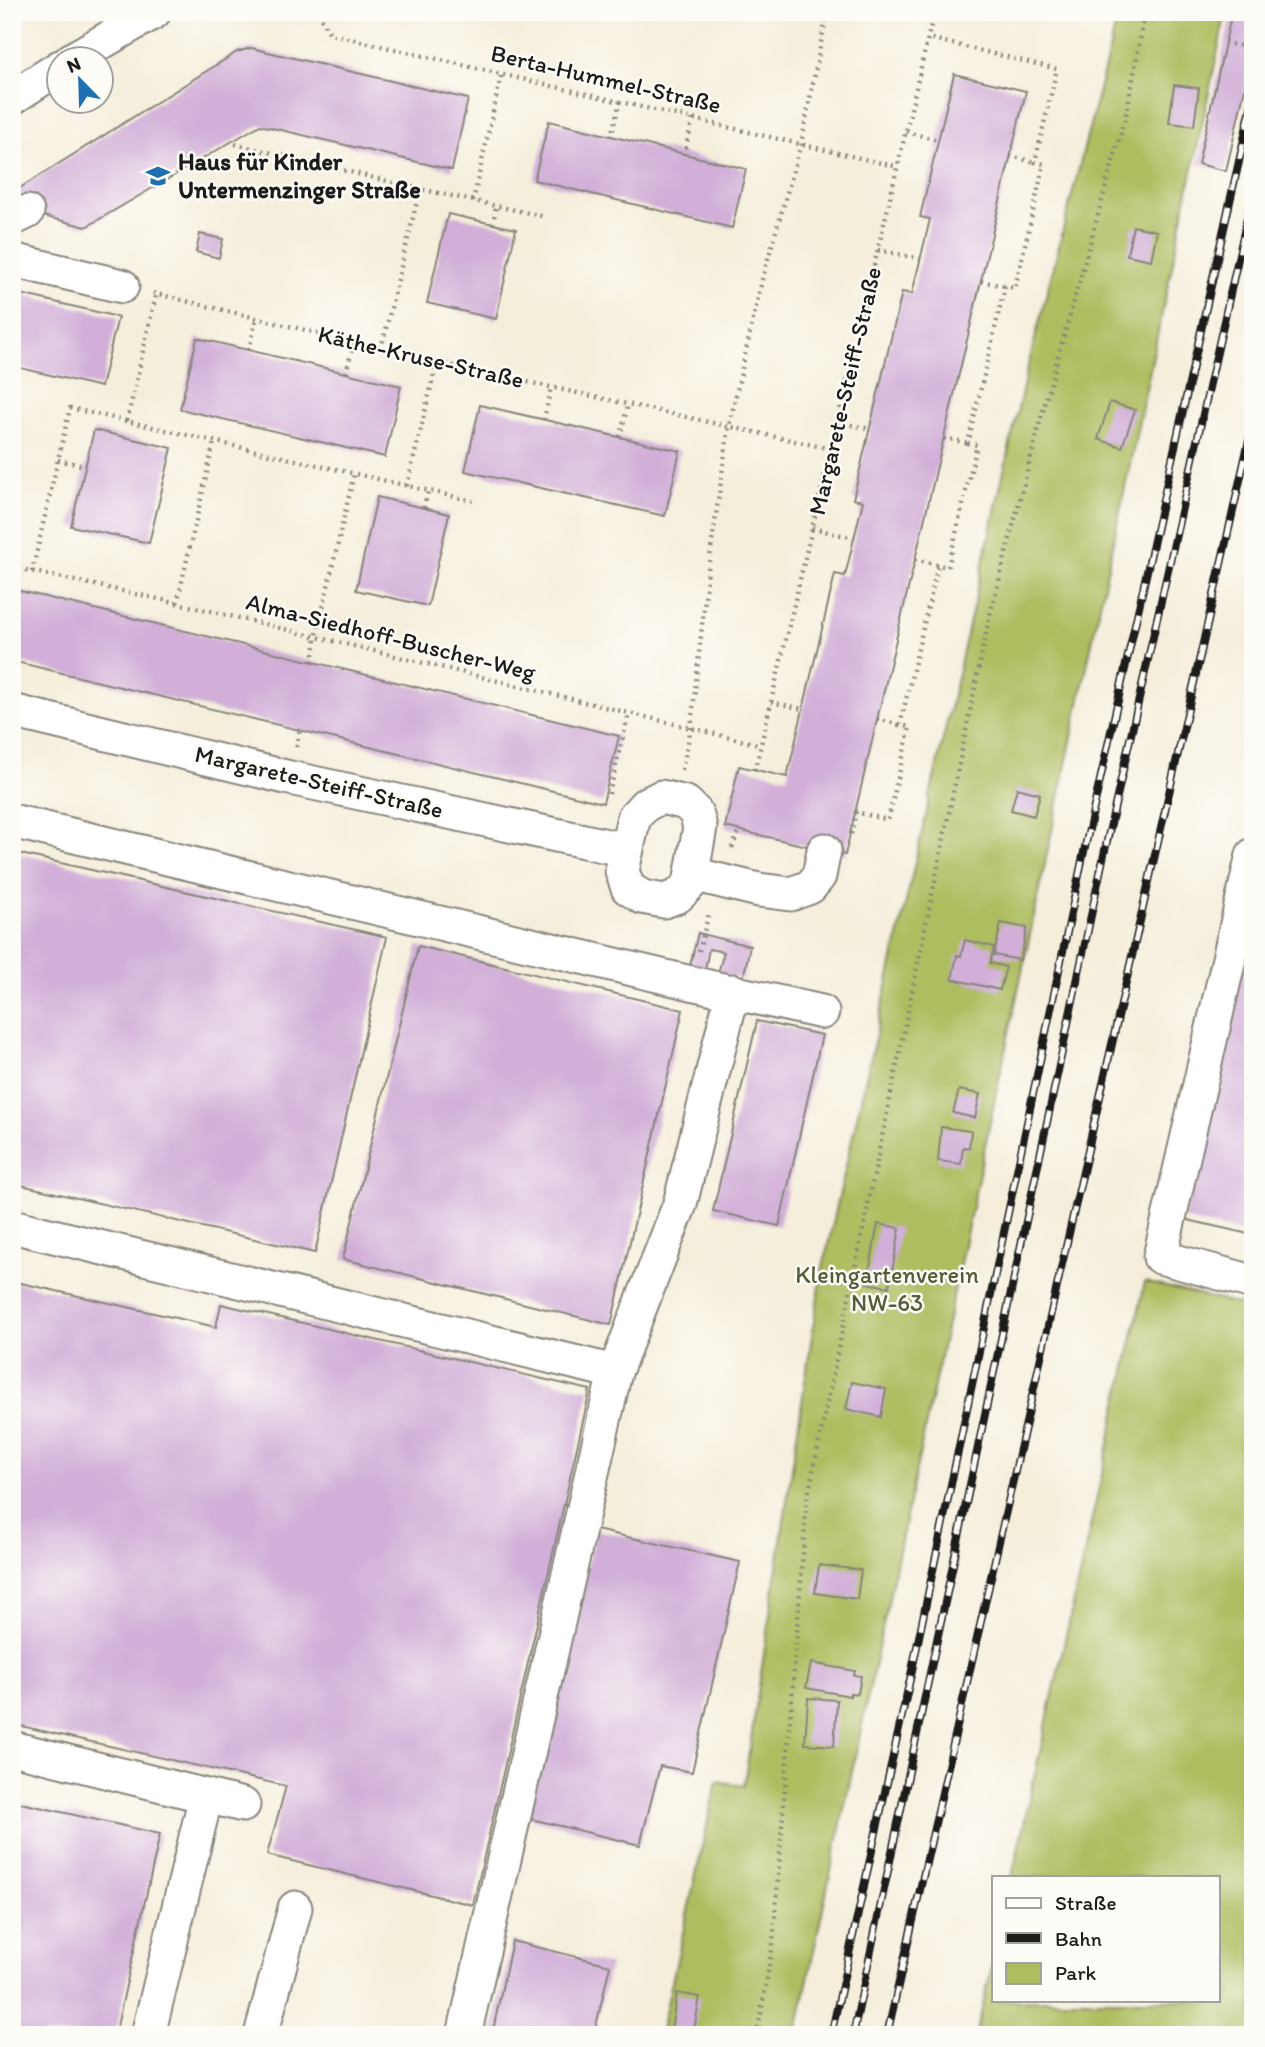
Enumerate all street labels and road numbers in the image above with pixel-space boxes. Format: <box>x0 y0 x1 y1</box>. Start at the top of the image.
street label: Berta-Hummel-Straße <box>488 38 724 119</box>
street label: Margarete-Steiff-Straße <box>802 264 887 518</box>
street label: Käthe-Kruse-Straße <box>315 319 527 394</box>
street label: Alma-Siedhoff-Buscher-Weg <box>243 586 540 687</box>
street label: Margarete-Steiff-Straße <box>192 739 446 824</box>

